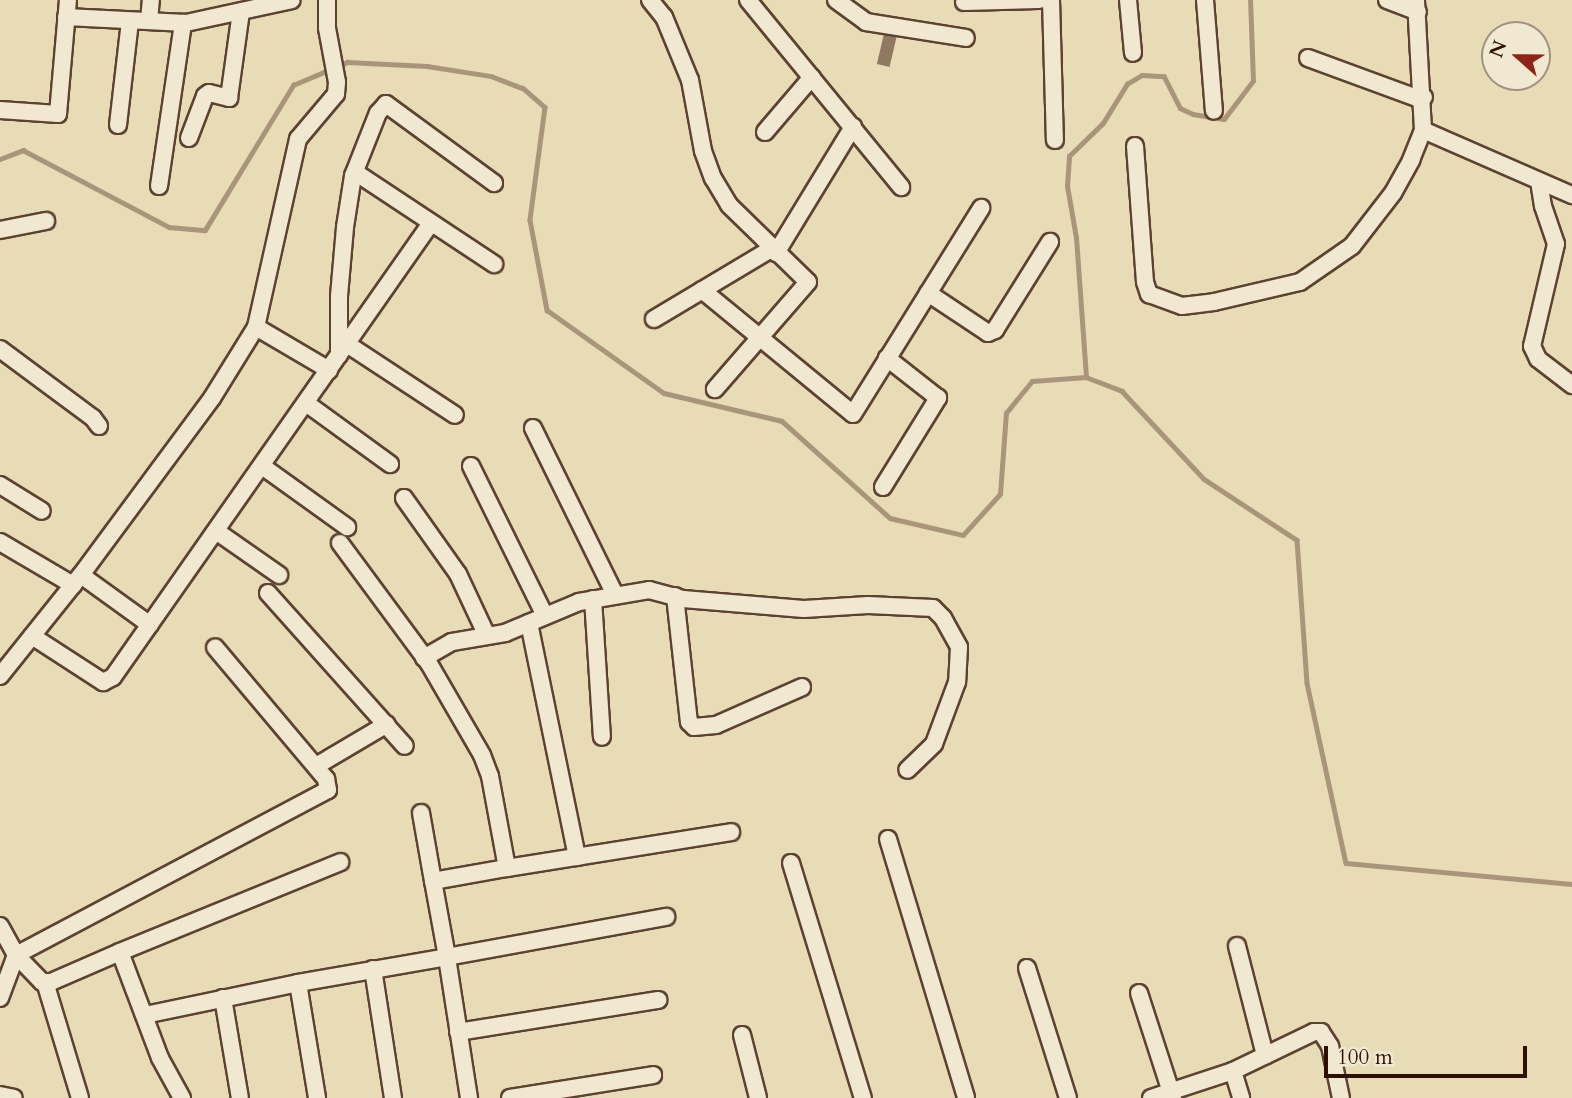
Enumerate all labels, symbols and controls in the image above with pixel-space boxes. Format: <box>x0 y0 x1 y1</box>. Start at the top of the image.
north arrow <box>1481 21 1551 91</box>
text: N <box>1483 37 1513 62</box>
scale bar <box>1327 1032 1530 1076</box>
text: 100 m <box>1337 1043 1393 1072</box>

